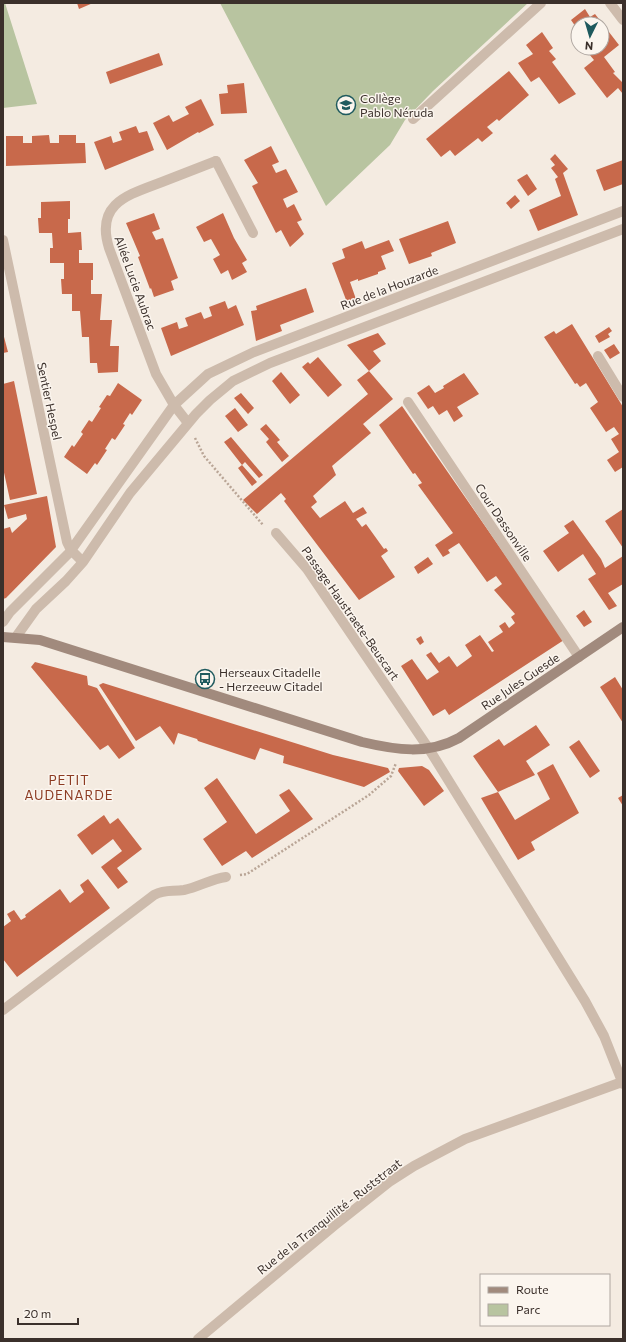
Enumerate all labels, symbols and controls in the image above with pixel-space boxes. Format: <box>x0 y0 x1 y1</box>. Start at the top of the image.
north arrow <box>570 16 610 56</box>
text: N <box>584 40 594 53</box>
place label: Collège Pablo Néruda <box>360 91 434 119</box>
school or university icon: Collège Pablo Néruda <box>335 94 357 116</box>
street label: Allée Lucie Aubrac <box>112 234 160 332</box>
street label: Rue de la Houzarde <box>338 262 440 312</box>
street label: Sentier Hespel <box>35 361 65 441</box>
street label: Cour Dassonville <box>473 480 535 564</box>
street label: Passage Haustraete-Beuscart <box>299 543 403 683</box>
street label: Rue Jules Guesde <box>478 650 562 713</box>
place label: Herseaux Citadelle - Herzeeuw Citadel <box>219 665 323 693</box>
bus stop icon: Herseaux Citadelle - Herzeeuw Citadel <box>194 668 216 690</box>
district label: PETIT AUDENARDE <box>24 772 114 803</box>
street label: Rue de la Tranquillité - Ruststraat <box>254 1155 404 1277</box>
legend <box>480 1274 610 1326</box>
text: Route <box>516 1282 549 1296</box>
scale bar <box>18 1300 78 1326</box>
text: Parc <box>516 1302 540 1316</box>
text: 20 m <box>24 1306 51 1320</box>

